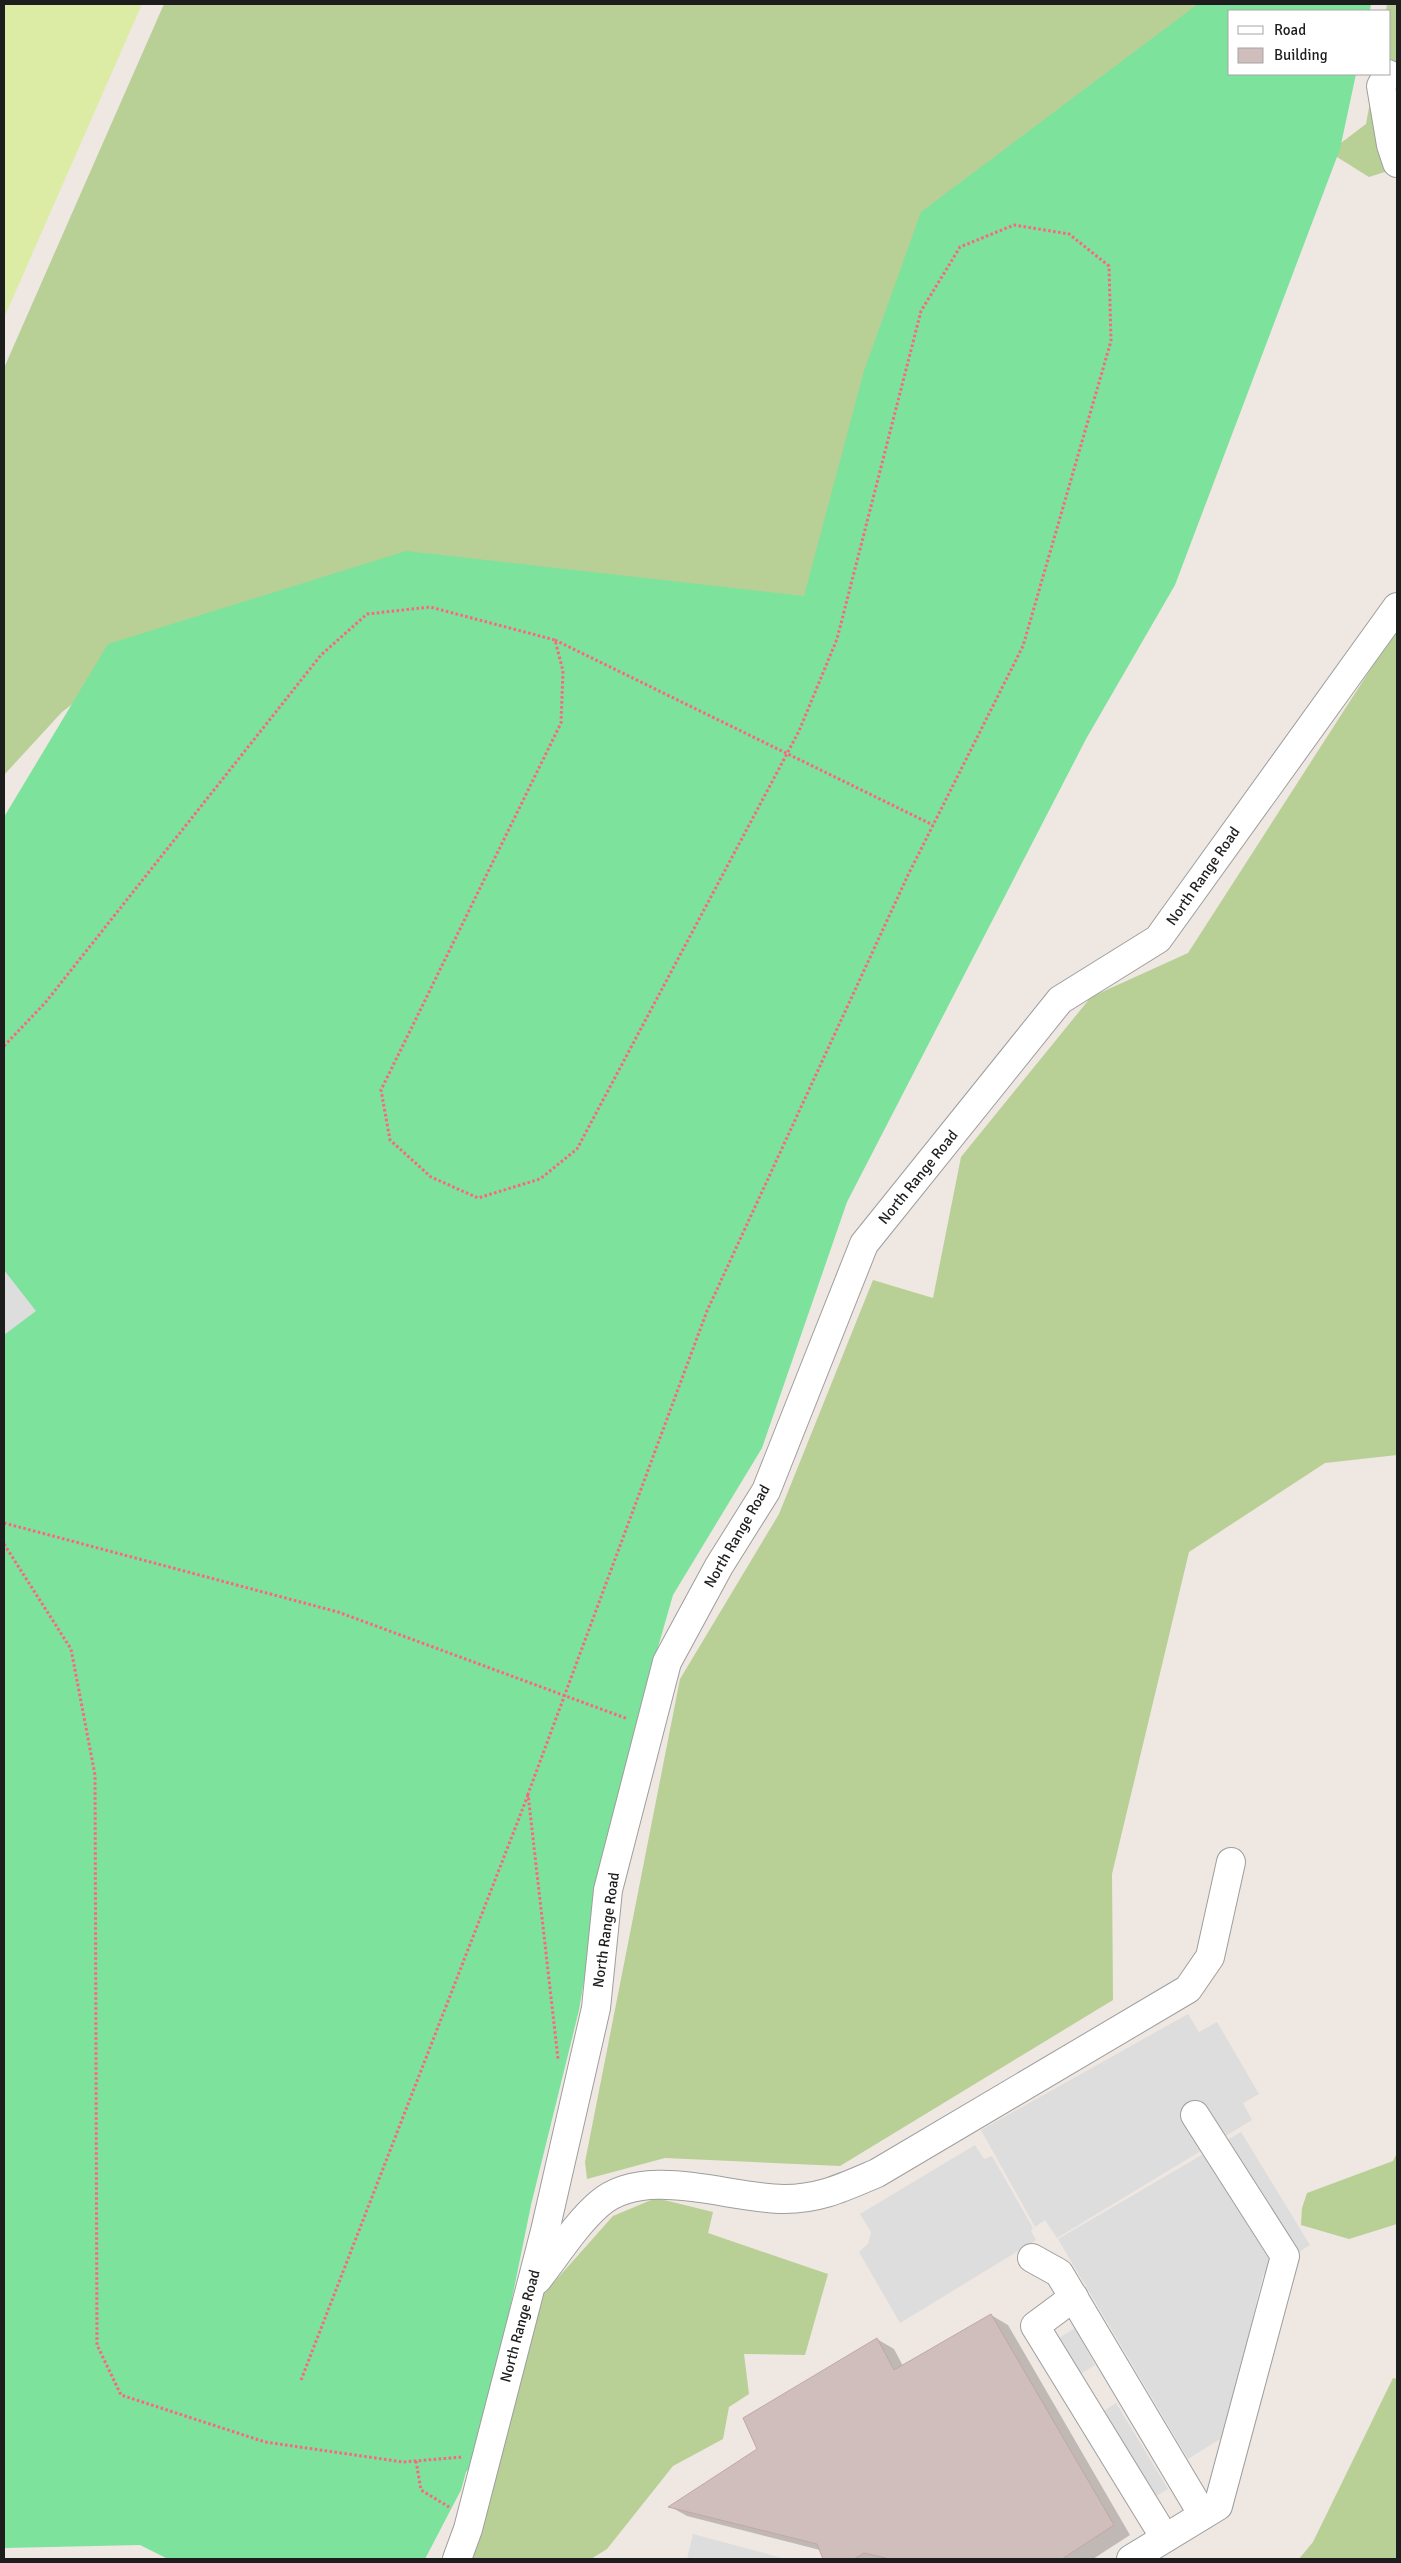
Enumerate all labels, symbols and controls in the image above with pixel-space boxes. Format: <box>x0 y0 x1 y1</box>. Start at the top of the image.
legend <box>1228 10 1391 75</box>
text: Road <box>1274 21 1306 39</box>
text: Building <box>1274 46 1328 64</box>
street label: North Range Road <box>1162 823 1244 929</box>
street label: North Range Road <box>874 1126 962 1228</box>
street label: North Range Road <box>700 1481 774 1591</box>
street label: North Range Road <box>589 1871 623 1989</box>
street label: North Range Road <box>496 2268 544 2384</box>

